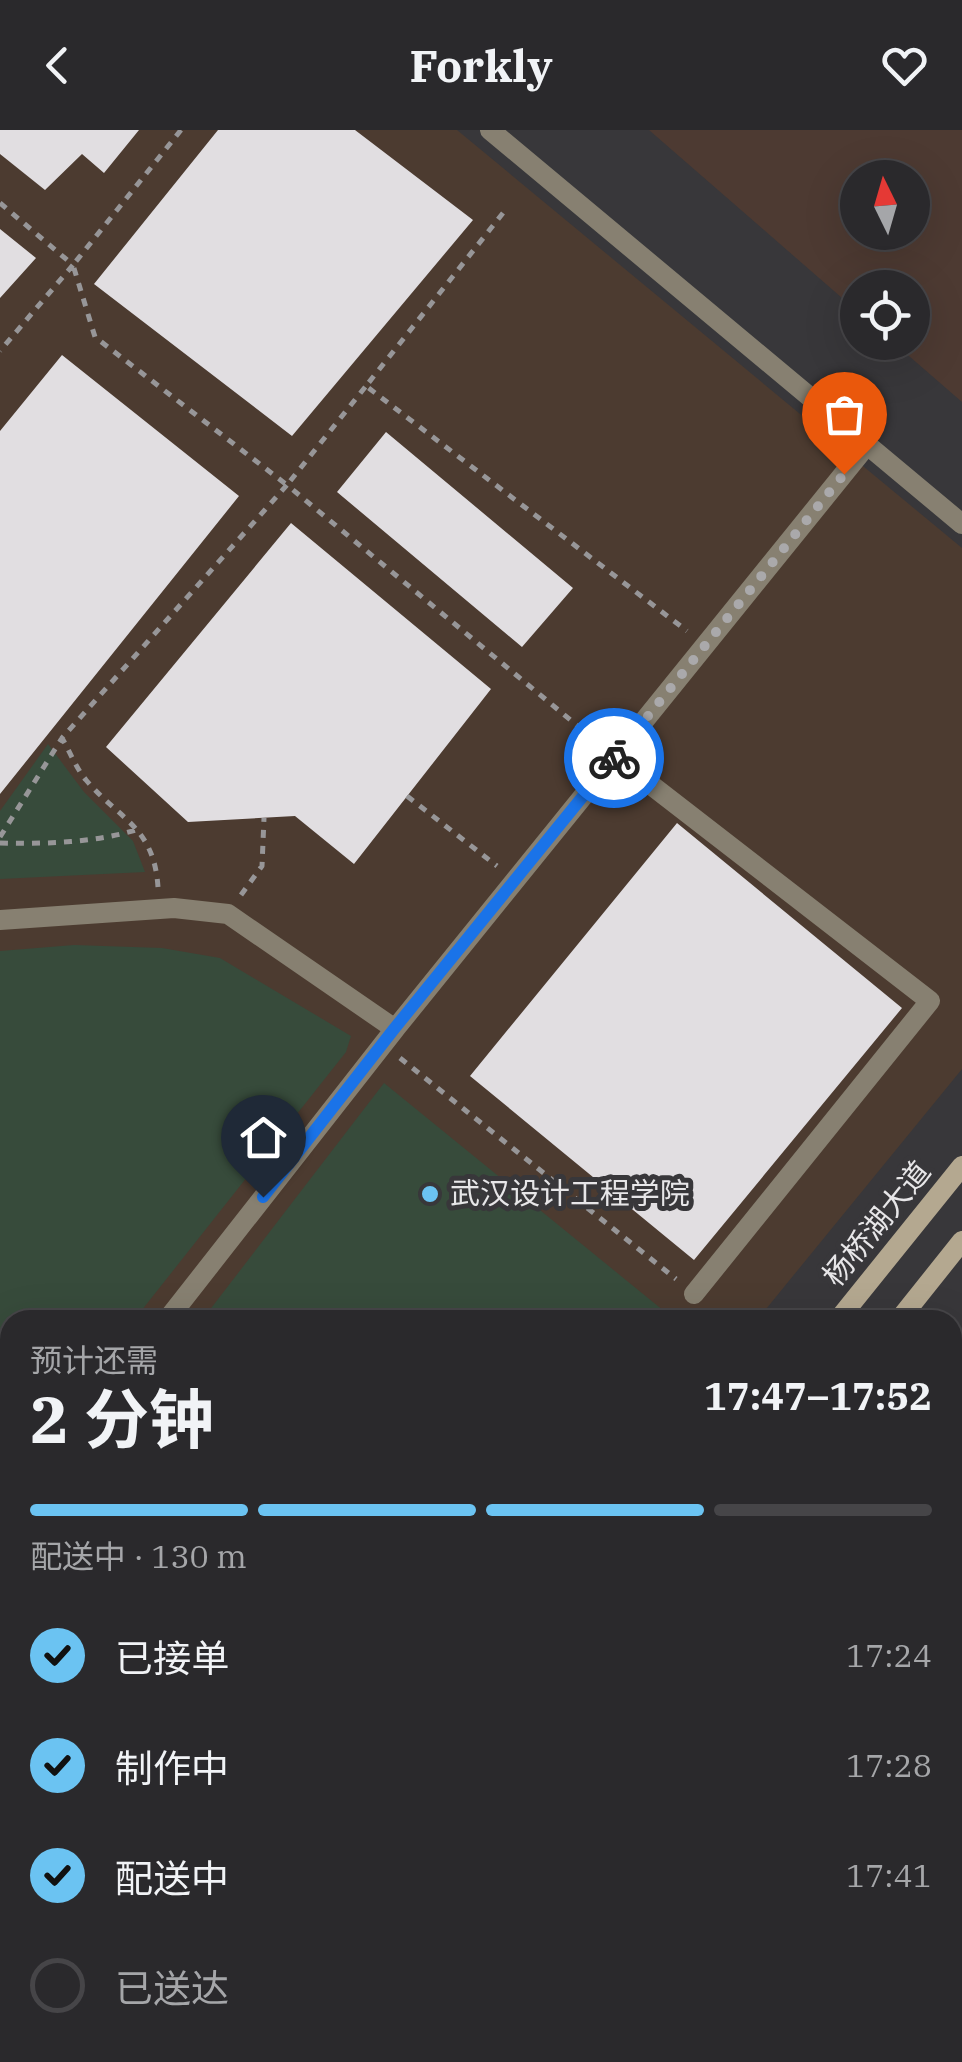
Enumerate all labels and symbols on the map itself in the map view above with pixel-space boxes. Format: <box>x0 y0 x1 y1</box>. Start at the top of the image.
north arrow <box>840 160 930 250</box>
pin <box>802 372 887 475</box>
courier <box>564 708 664 808</box>
pin <box>221 1095 306 1198</box>
street label: 杨桥湖大道 <box>813 1152 938 1294</box>
place label: 武汉设计工程学院 <box>450 1173 690 1212</box>
marker: 武汉设计工程学院 <box>419 1183 441 1205</box>

